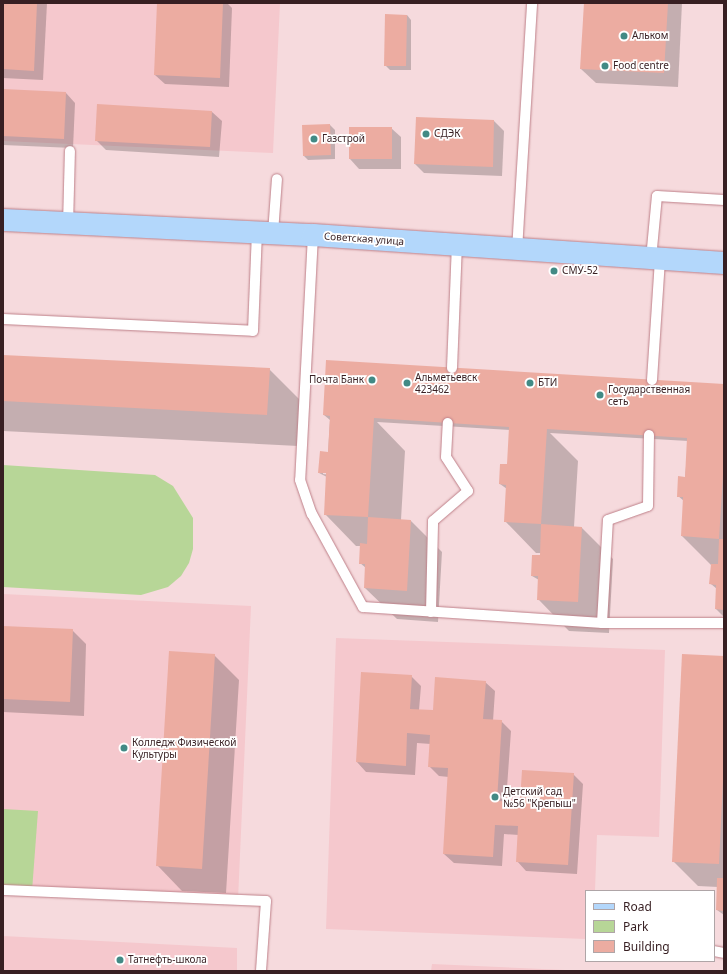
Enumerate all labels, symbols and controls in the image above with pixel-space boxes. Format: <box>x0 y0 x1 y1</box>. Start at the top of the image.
place label: Альком <box>632 30 668 42</box>
marker: Альком <box>619 31 629 41</box>
place label: Food centre <box>613 60 669 72</box>
marker: Food centre <box>600 61 610 71</box>
place label: СДЭК <box>434 128 460 140</box>
marker: СДЭК <box>421 129 431 139</box>
place label: Газстрой <box>322 133 365 145</box>
marker: Газстрой <box>309 134 319 144</box>
street label: Советская улица <box>324 230 404 248</box>
place label: СМУ-52 <box>562 265 598 277</box>
marker: СМУ-52 <box>549 266 559 276</box>
place label: Альметьевск 423462 <box>415 371 477 394</box>
place label: Почта Банк <box>309 374 364 386</box>
marker: Почта Банк <box>367 375 377 385</box>
place label: БТИ <box>538 377 557 389</box>
marker: Альметьевск 423462 <box>402 378 412 388</box>
marker: БТИ <box>525 378 535 388</box>
place label: Государственная сеть <box>608 383 690 406</box>
marker: Государственная сеть <box>595 390 605 400</box>
place label: Колледж Физической Культуры <box>132 736 236 760</box>
marker: Колледж Физической Культуры <box>119 743 129 753</box>
place label: Детский сад №56 "Крепыш" <box>503 785 576 808</box>
marker: Детский сад №56 "Крепыш" <box>490 792 500 802</box>
legend <box>585 890 715 962</box>
text: Road <box>623 898 652 915</box>
text: Park <box>623 918 648 935</box>
text: Building <box>623 938 670 955</box>
place label: Татнефть-школа <box>128 954 207 966</box>
marker: Татнефть-школа <box>115 955 125 965</box>

